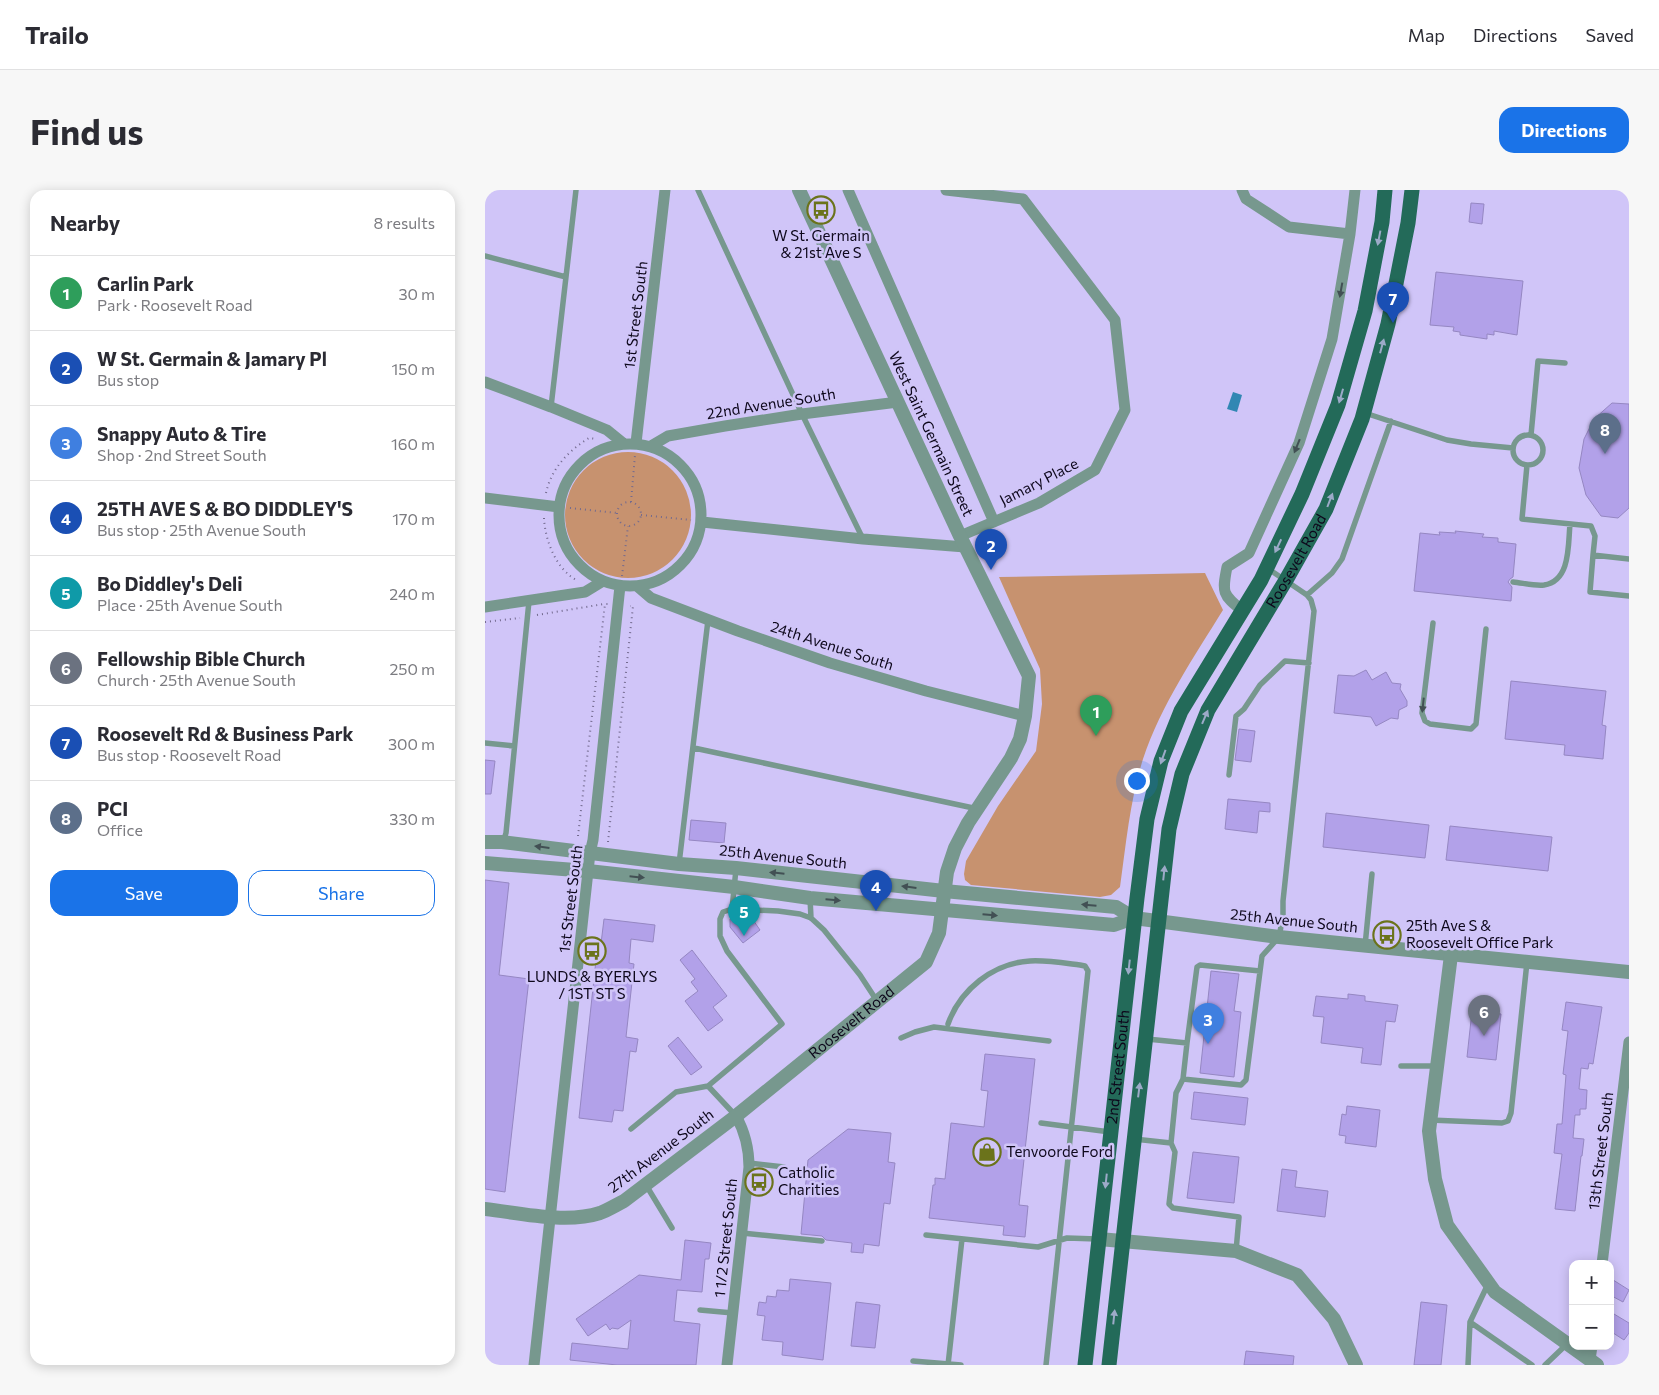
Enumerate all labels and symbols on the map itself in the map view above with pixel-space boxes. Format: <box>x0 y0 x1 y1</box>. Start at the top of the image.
bus stop icon: W St. Germain & 21st Ave S <box>806 195 836 225</box>
place label: W St. Germain & 21st Ave S <box>772 226 870 261</box>
one-way arrow <box>1375 231 1383 246</box>
street label: 1st Street South <box>619 260 651 370</box>
pin: 7 <box>1377 282 1409 323</box>
one-way arrow <box>1336 283 1344 299</box>
one-way arrow <box>1378 339 1386 354</box>
street label: West Saint Germain Street <box>886 348 978 519</box>
street label: 22nd Avenue South <box>705 384 837 422</box>
one-way arrow <box>1336 389 1344 404</box>
pin: 8 <box>1589 413 1621 454</box>
one-way arrow <box>1293 439 1301 453</box>
street label: Jamary Place <box>996 453 1081 509</box>
one-way arrow <box>1326 492 1334 507</box>
street label: Roosevelt Road <box>1261 511 1329 611</box>
pin: 2 <box>975 529 1007 570</box>
one-way arrow <box>1273 539 1281 553</box>
street label: 24th Avenue South <box>768 617 896 673</box>
pin: 1 <box>1080 695 1112 736</box>
one-way arrow <box>1419 697 1427 713</box>
one-way arrow <box>1202 709 1210 724</box>
one-way arrow <box>1159 749 1166 764</box>
your location <box>1124 768 1150 794</box>
street label: 25th Avenue South <box>718 840 848 872</box>
one-way arrow <box>534 843 550 851</box>
street label: 1st Street South <box>554 844 586 954</box>
one-way arrow <box>1160 864 1168 880</box>
one-way arrow <box>768 868 784 876</box>
pin: 4 <box>860 870 892 911</box>
one-way arrow <box>629 873 645 881</box>
one-way arrow <box>901 883 917 891</box>
pin: 5 <box>728 895 760 936</box>
one-way arrow <box>825 896 841 904</box>
one-way arrow <box>1080 901 1096 909</box>
street label: 25th Avenue South <box>1229 904 1359 936</box>
one-way arrow <box>982 911 998 919</box>
place label: 25th Ave S & Roosevelt Office Park <box>1406 916 1553 951</box>
bus stop icon: 25th Ave S & Roosevelt Office Park <box>1372 920 1402 950</box>
bus stop icon: LUNDS & BYERLYS / 1ST ST S <box>577 936 607 966</box>
one-way arrow <box>1125 959 1133 975</box>
place label: LUNDS & BYERLYS / 1ST ST S <box>527 967 658 1002</box>
street label: Roosevelt Road <box>804 982 897 1062</box>
pin: 6 <box>1468 995 1500 1036</box>
pin: 3 <box>1192 1003 1224 1044</box>
street label: 2nd Street South <box>1102 1009 1132 1125</box>
one-way arrow <box>1135 1082 1143 1098</box>
street label: 13th Street South <box>1584 1091 1616 1211</box>
street label: 27th Avenue South <box>604 1105 717 1196</box>
shop icon: Tenvoorde Ford <box>972 1137 1002 1167</box>
place label: Tenvoorde Ford <box>1006 1142 1113 1160</box>
place label: Catholic Charities <box>778 1163 839 1198</box>
bus stop icon: Catholic Charities <box>744 1167 774 1197</box>
one-way arrow <box>1102 1173 1110 1189</box>
street label: 1 1/2 Street South <box>710 1177 740 1298</box>
one-way arrow <box>1110 1308 1118 1324</box>

